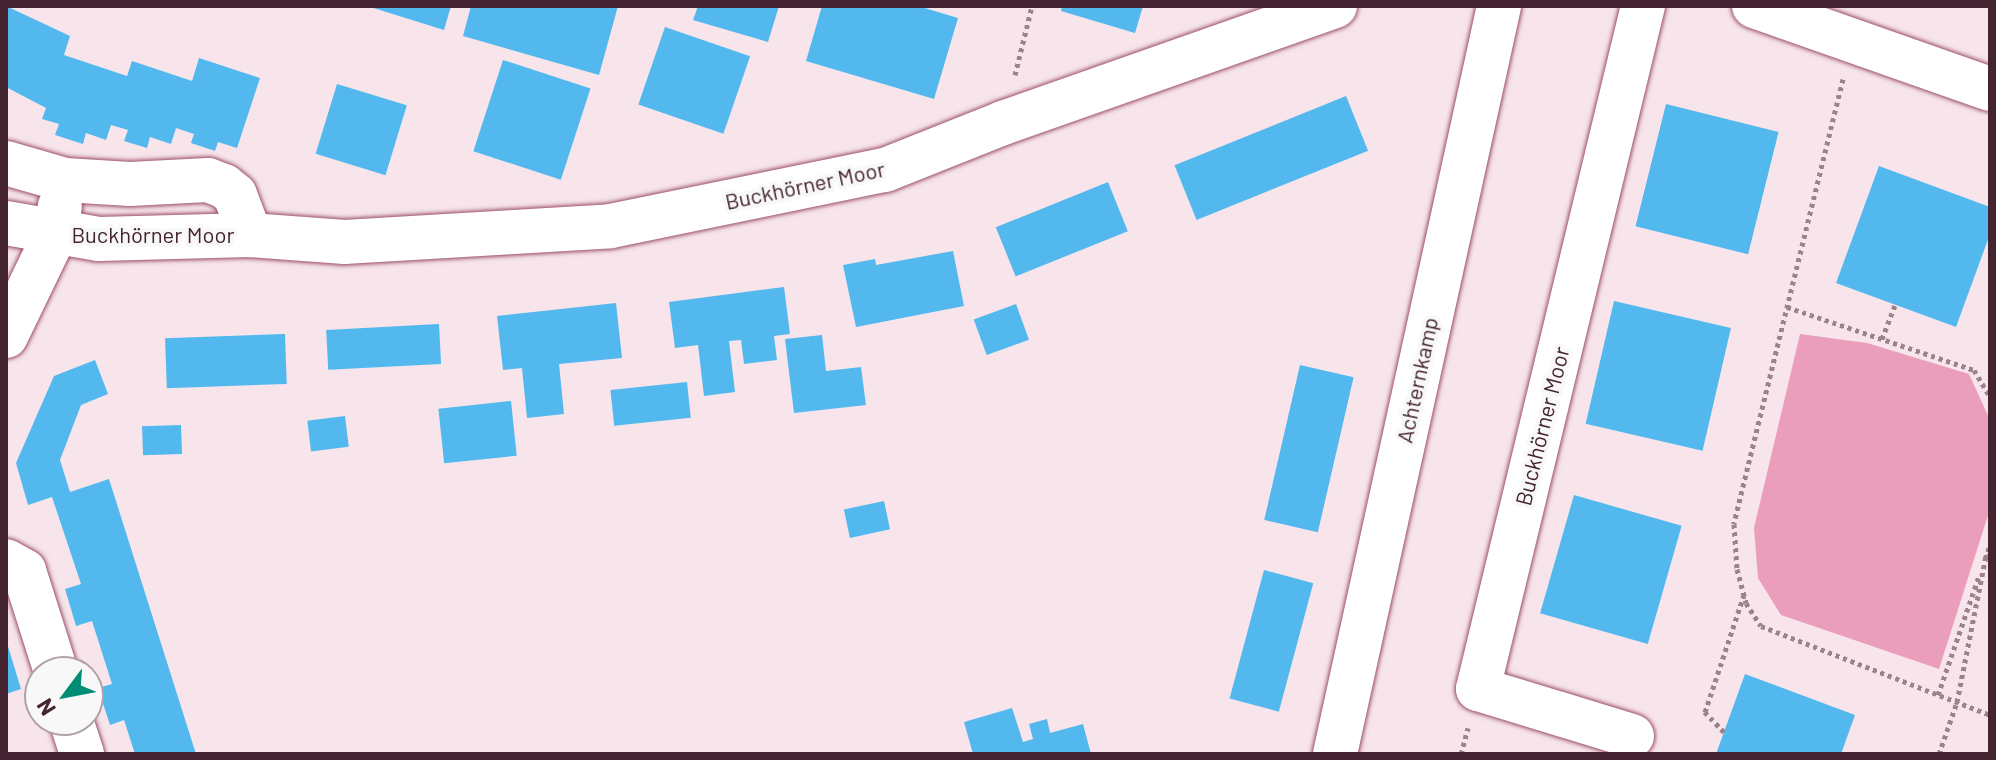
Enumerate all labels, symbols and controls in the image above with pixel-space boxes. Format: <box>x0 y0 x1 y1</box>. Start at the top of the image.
street label: Buckhörner Moor <box>723 155 887 215</box>
street label: Buckhörner Moor <box>72 222 234 248</box>
street label: Achternkamp <box>1391 315 1443 445</box>
street label: Buckhörner Moor <box>1509 344 1575 508</box>
north arrow <box>24 656 104 736</box>
text: N <box>30 695 60 721</box>

